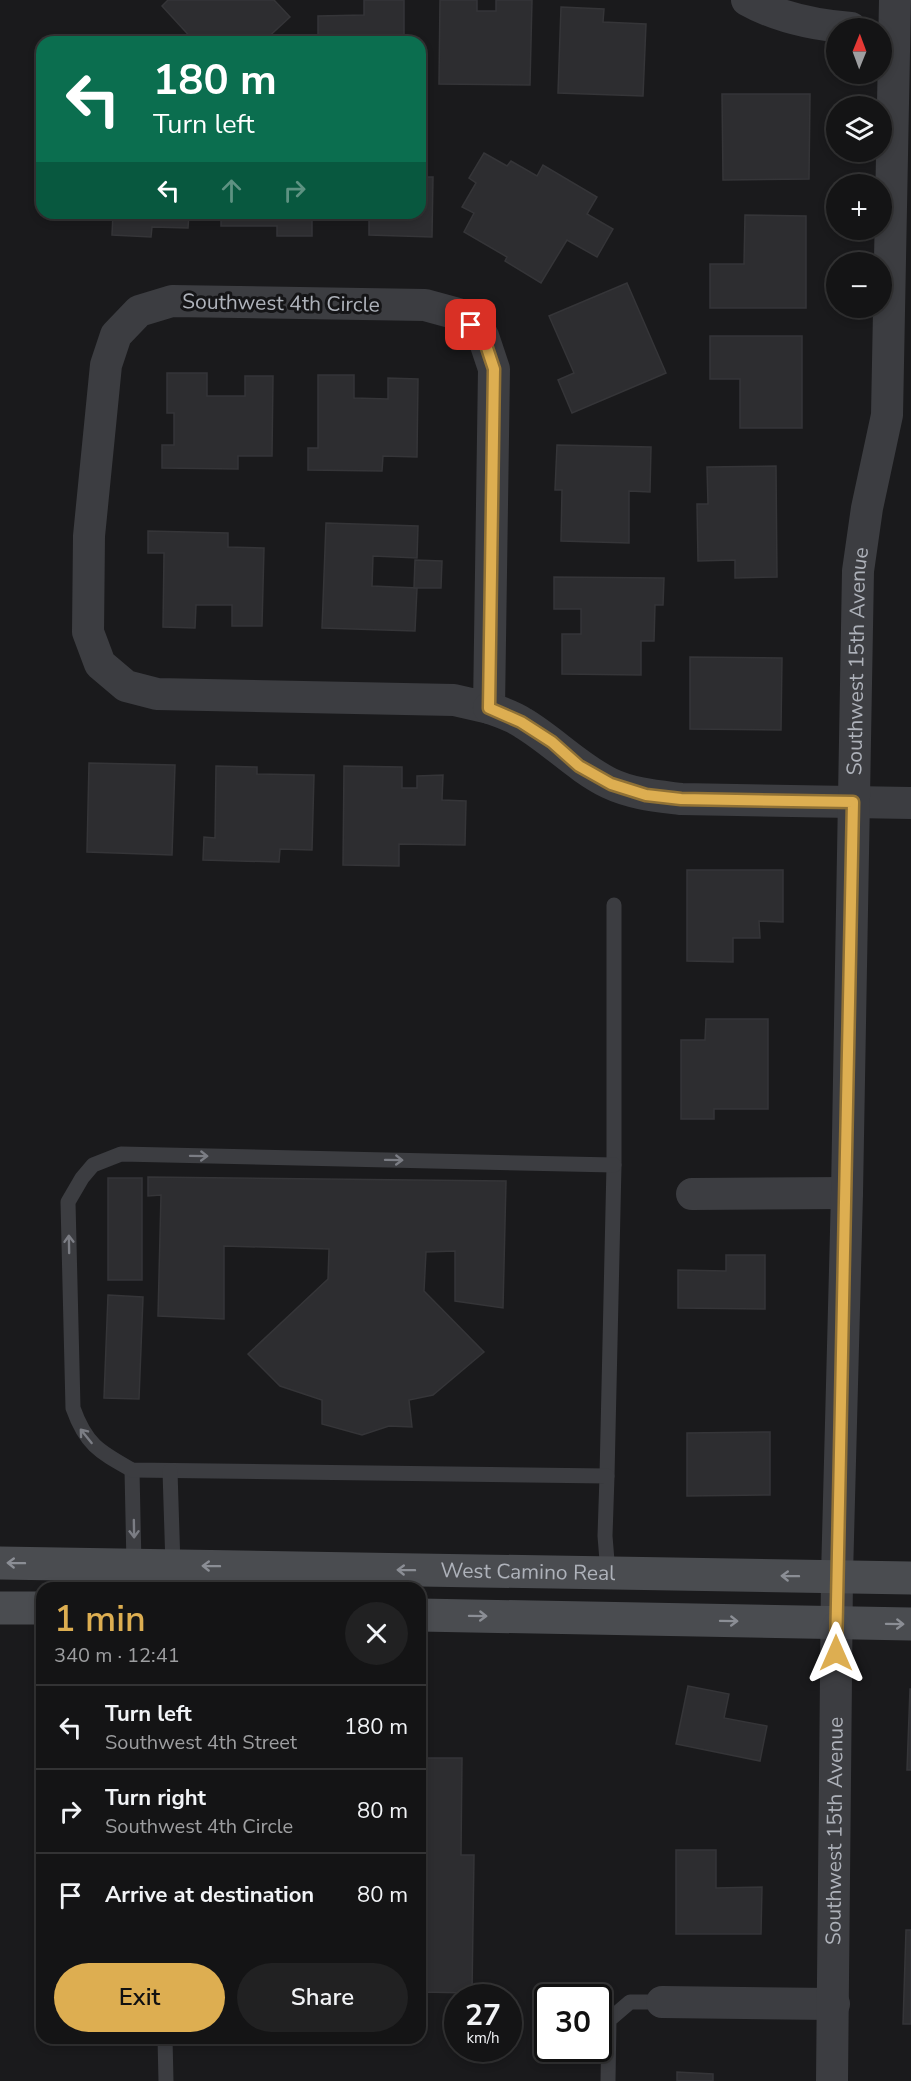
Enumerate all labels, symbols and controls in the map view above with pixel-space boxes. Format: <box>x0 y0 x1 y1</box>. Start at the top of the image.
north arrow <box>826 18 892 84</box>
map controls <box>826 18 892 318</box>
text: 180 m <box>153 52 277 109</box>
icon: left <box>54 60 132 138</box>
button: layers <box>826 96 892 162</box>
text: Turn left <box>153 106 254 143</box>
icon: left <box>152 174 185 207</box>
icon: ahead <box>215 174 248 207</box>
icon: right <box>278 174 311 207</box>
button: + <box>826 174 892 240</box>
button: − <box>826 252 892 318</box>
street label: Southwest 4th Circle <box>182 287 380 319</box>
pin <box>445 299 496 350</box>
icon: arrive <box>454 308 487 341</box>
street label: Southwest 15th Avenue <box>840 545 875 776</box>
one-way arrow <box>189 1150 209 1162</box>
one-way arrow <box>384 1155 404 1166</box>
one-way arrow <box>63 1235 75 1255</box>
one-way arrow <box>80 1428 93 1444</box>
one-way arrow <box>128 1518 140 1538</box>
street label: West Camino Real <box>440 1556 616 1587</box>
one-way arrow <box>6 1557 26 1569</box>
one-way arrow <box>201 1561 221 1572</box>
one-way arrow <box>396 1564 416 1575</box>
one-way arrow <box>780 1570 800 1582</box>
text: 1 min <box>54 1595 146 1644</box>
button: close <box>345 1602 408 1665</box>
one-way arrow <box>468 1610 488 1622</box>
one-way arrow <box>718 1615 738 1627</box>
one-way arrow <box>884 1618 904 1630</box>
position arrow <box>804 1621 868 1685</box>
text: 340 m · 12:41 <box>54 1642 180 1669</box>
text: Turn left <box>105 1699 192 1729</box>
icon: left <box>54 1711 87 1744</box>
text: 180 m <box>344 1712 408 1742</box>
street label: Southwest 15th Avenue <box>819 1717 850 1945</box>
text: Southwest 4th Street <box>105 1729 297 1756</box>
text: Turn right <box>105 1783 206 1813</box>
icon: right <box>54 1795 87 1828</box>
text: 80 m <box>357 1796 408 1826</box>
text: Southwest 4th Circle <box>105 1813 293 1840</box>
icon: arrive <box>54 1879 87 1912</box>
text: Arrive at destination <box>105 1880 314 1910</box>
text: 80 m <box>357 1880 408 1910</box>
button: Exit <box>54 1963 225 2032</box>
button: Share <box>237 1963 408 2032</box>
speed limit sign: 30 <box>534 1984 612 2062</box>
text: 27 <box>465 1995 501 2036</box>
text: km/h <box>466 2028 500 2048</box>

